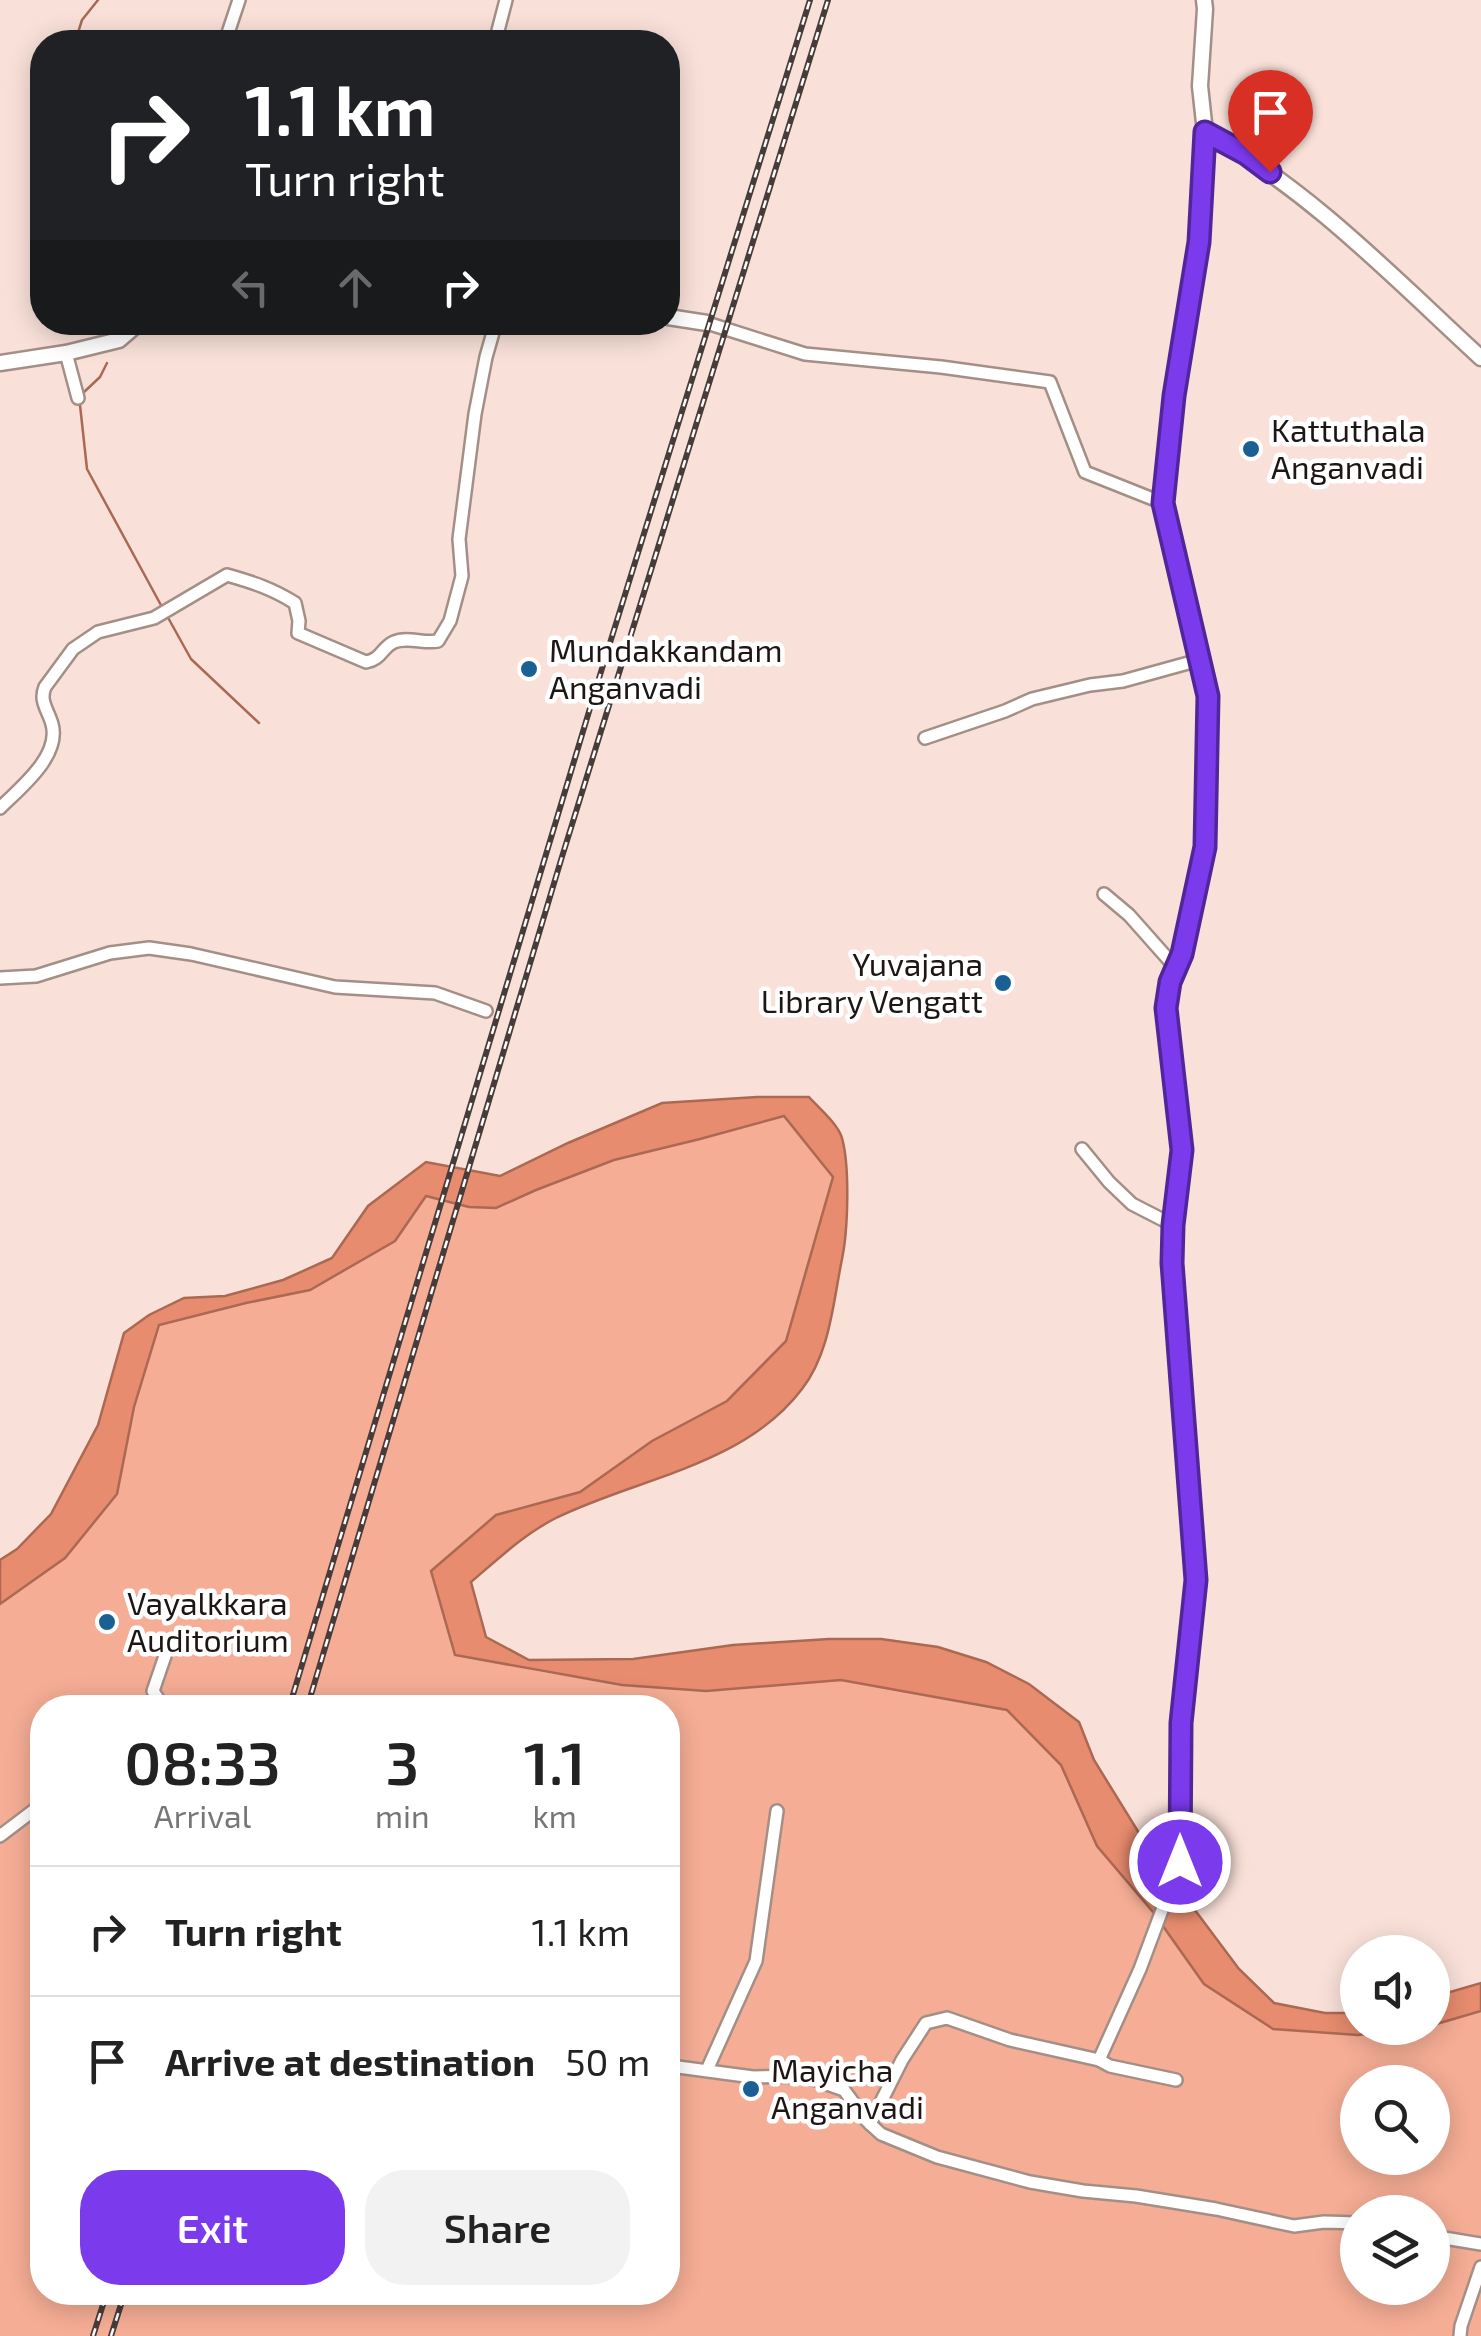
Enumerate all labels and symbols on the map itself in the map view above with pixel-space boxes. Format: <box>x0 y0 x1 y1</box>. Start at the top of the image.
pin <box>1228 70 1313 173</box>
place label: Kattuthala Anganvadi <box>1271 410 1426 485</box>
marker: Kattuthala Anganvadi <box>1240 438 1262 460</box>
place label: Mundakkandam Anganvadi <box>549 630 782 705</box>
marker: Mundakkandam Anganvadi <box>518 658 540 680</box>
place label: Yuvajana Library Vengatt <box>761 944 983 1019</box>
marker: Yuvajana Library Vengatt <box>992 972 1014 994</box>
place label: Vayalkkara Auditorium <box>127 1583 289 1658</box>
marker: Vayalkkara Auditorium <box>96 1611 118 1633</box>
position arrow <box>1128 1810 1232 1914</box>
place label: Mayicha Anganvadi <box>771 2050 924 2125</box>
marker: Mayicha Anganvadi <box>740 2078 762 2100</box>

